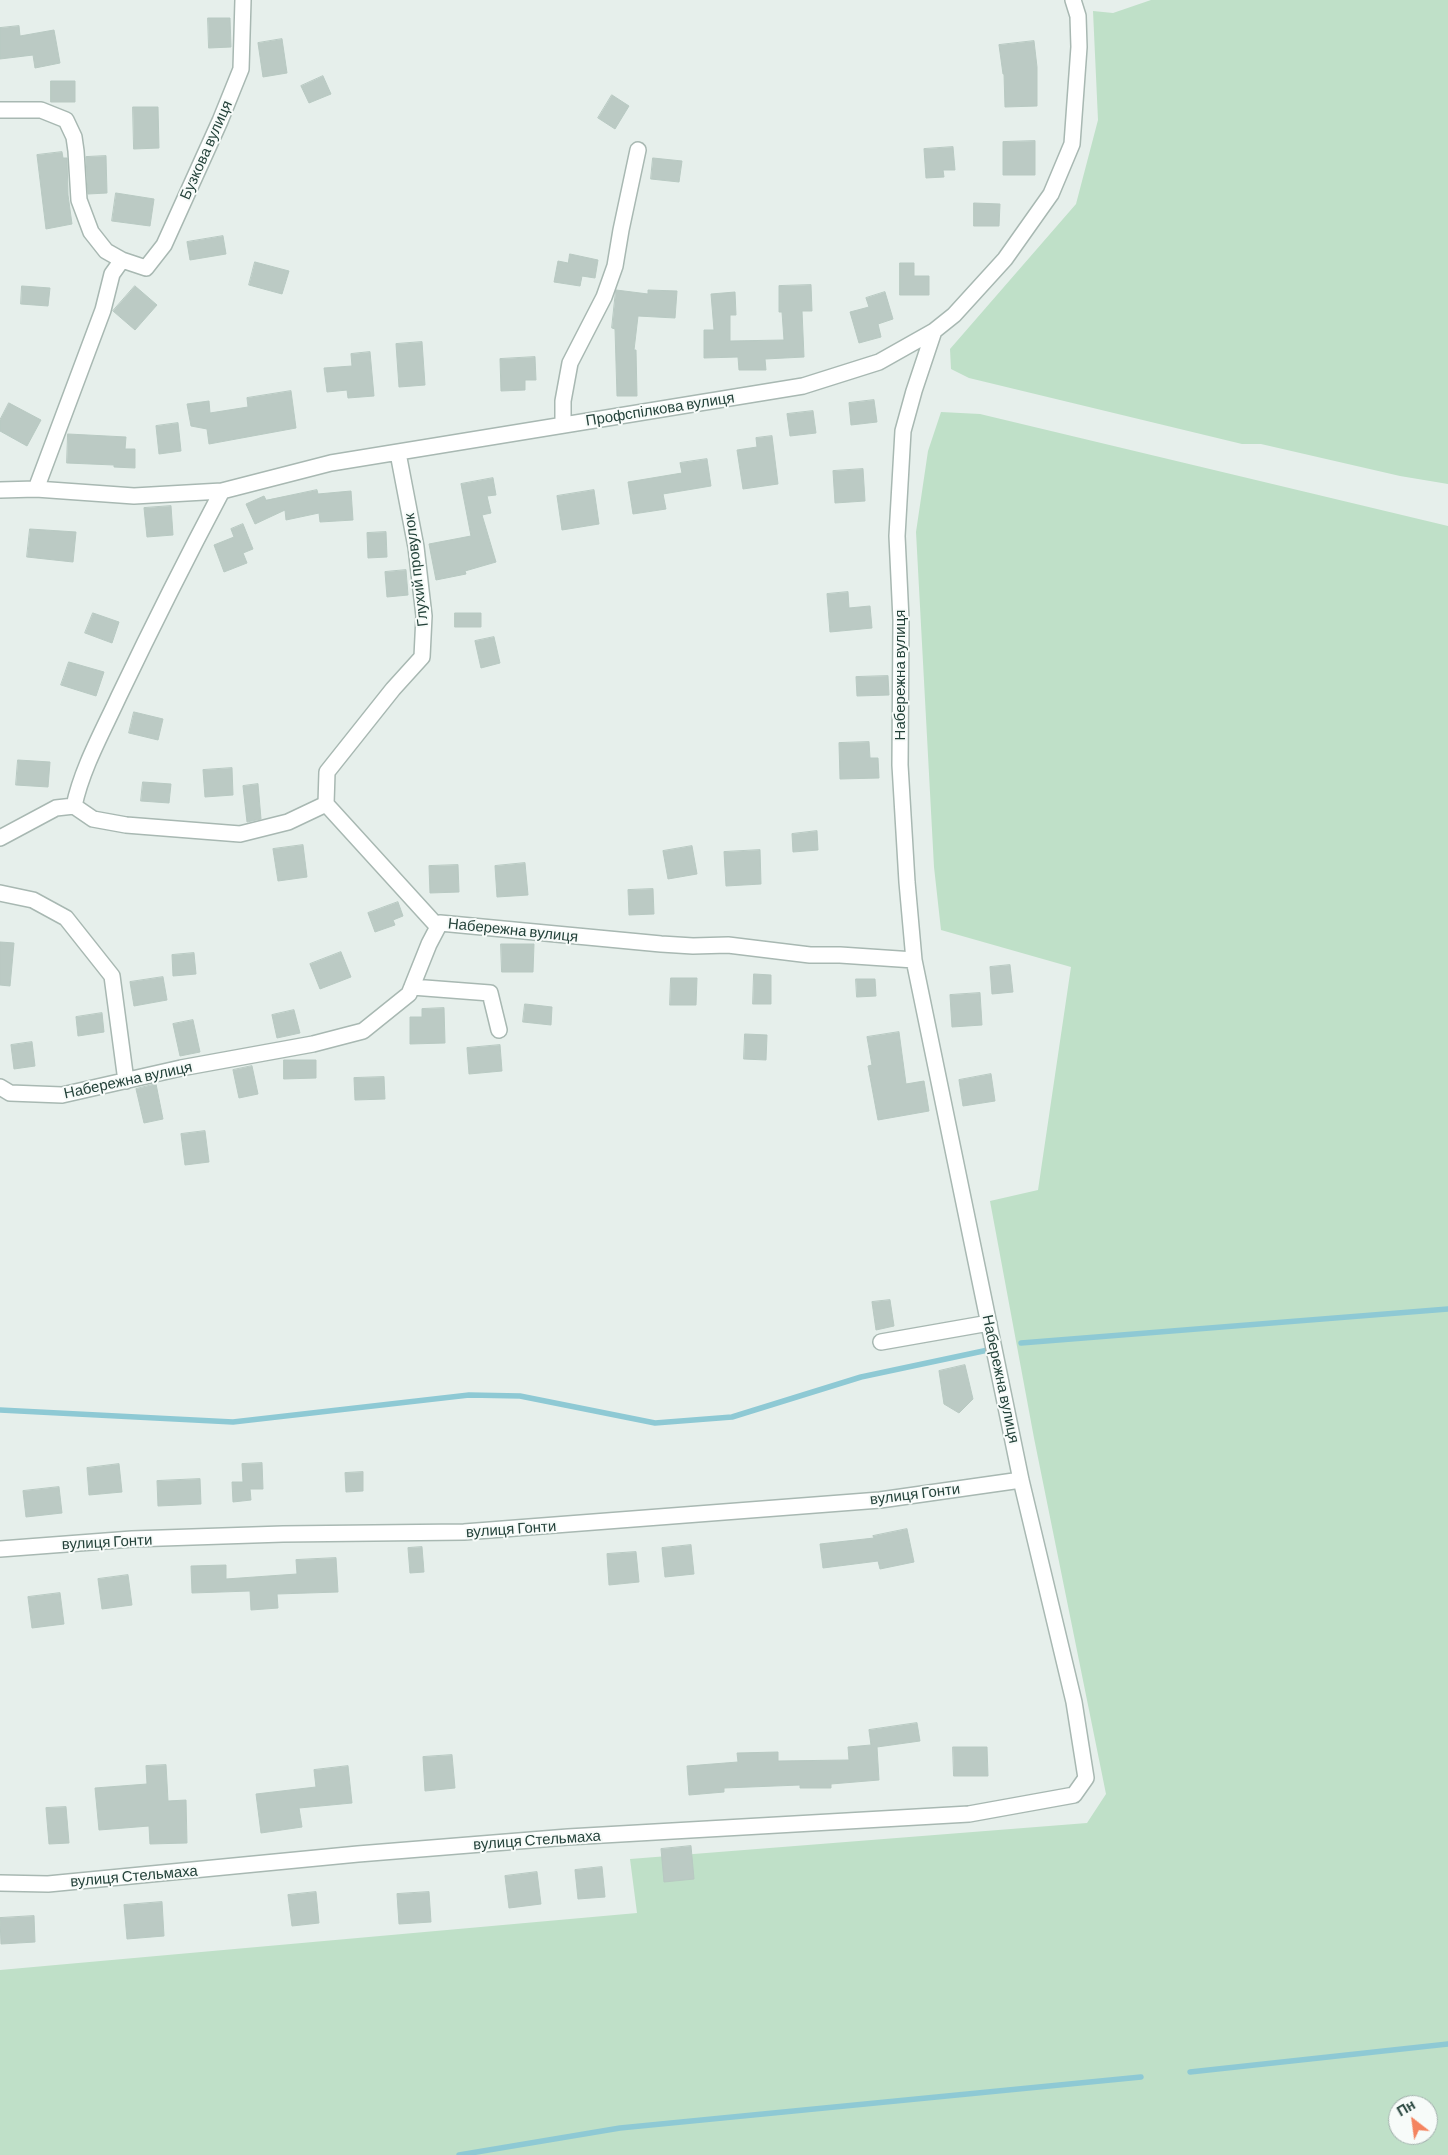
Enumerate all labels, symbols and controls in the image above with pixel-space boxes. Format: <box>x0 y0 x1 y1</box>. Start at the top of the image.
street label: Бузкова вулиця <box>176 98 236 202</box>
street label: Профспілкова вулиця <box>584 388 736 430</box>
street label: Глухий провулок <box>400 512 432 628</box>
street label: Набережна вулиця <box>891 610 909 740</box>
street label: Набережна вулиця <box>447 914 579 946</box>
street label: Набережна вулиця <box>62 1058 194 1102</box>
street label: Набережна вулиця <box>979 1313 1023 1445</box>
street label: вулиця Гонти <box>869 1480 961 1508</box>
street label: вулиця Гонти <box>465 1517 557 1541</box>
street label: вулиця Гонти <box>61 1531 153 1553</box>
street label: вулиця Стельмаха <box>473 1827 601 1853</box>
street label: вулиця Стельмаха <box>69 1861 199 1891</box>
north arrow <box>1388 2095 1438 2145</box>
text: Пн <box>1393 2095 1418 2119</box>

